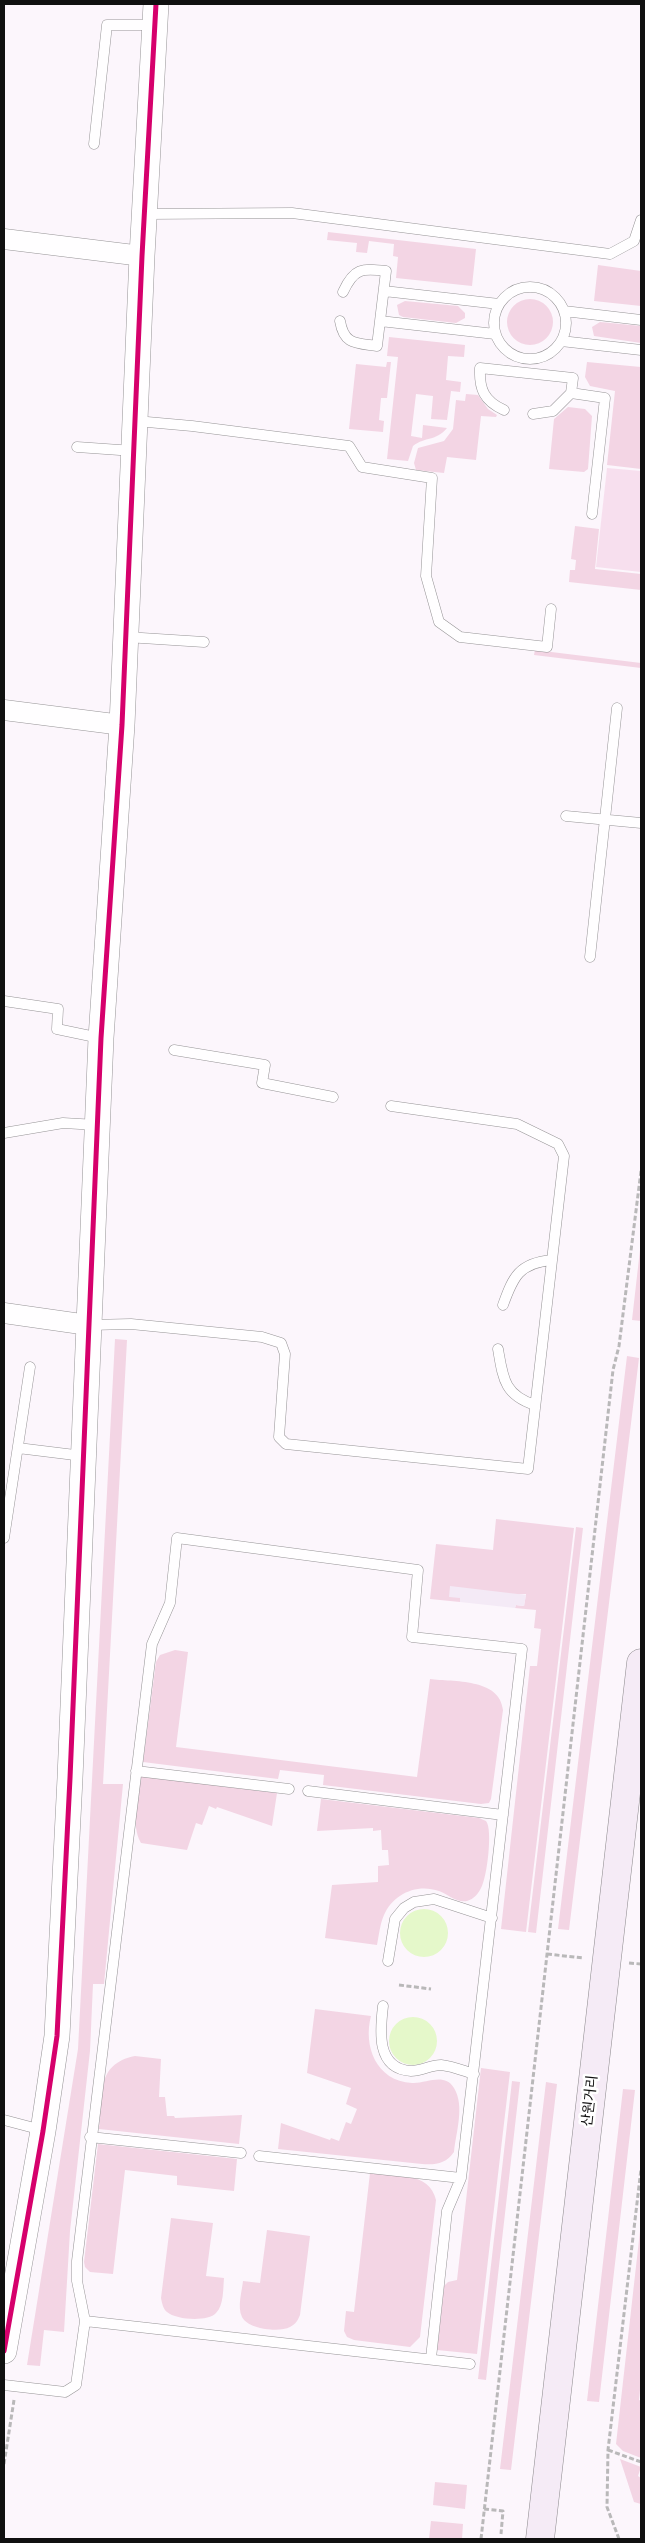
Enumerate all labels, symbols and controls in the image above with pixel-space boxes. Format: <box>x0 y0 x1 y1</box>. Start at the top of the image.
street label: 산원거리 <box>579 2075 601 2127</box>

